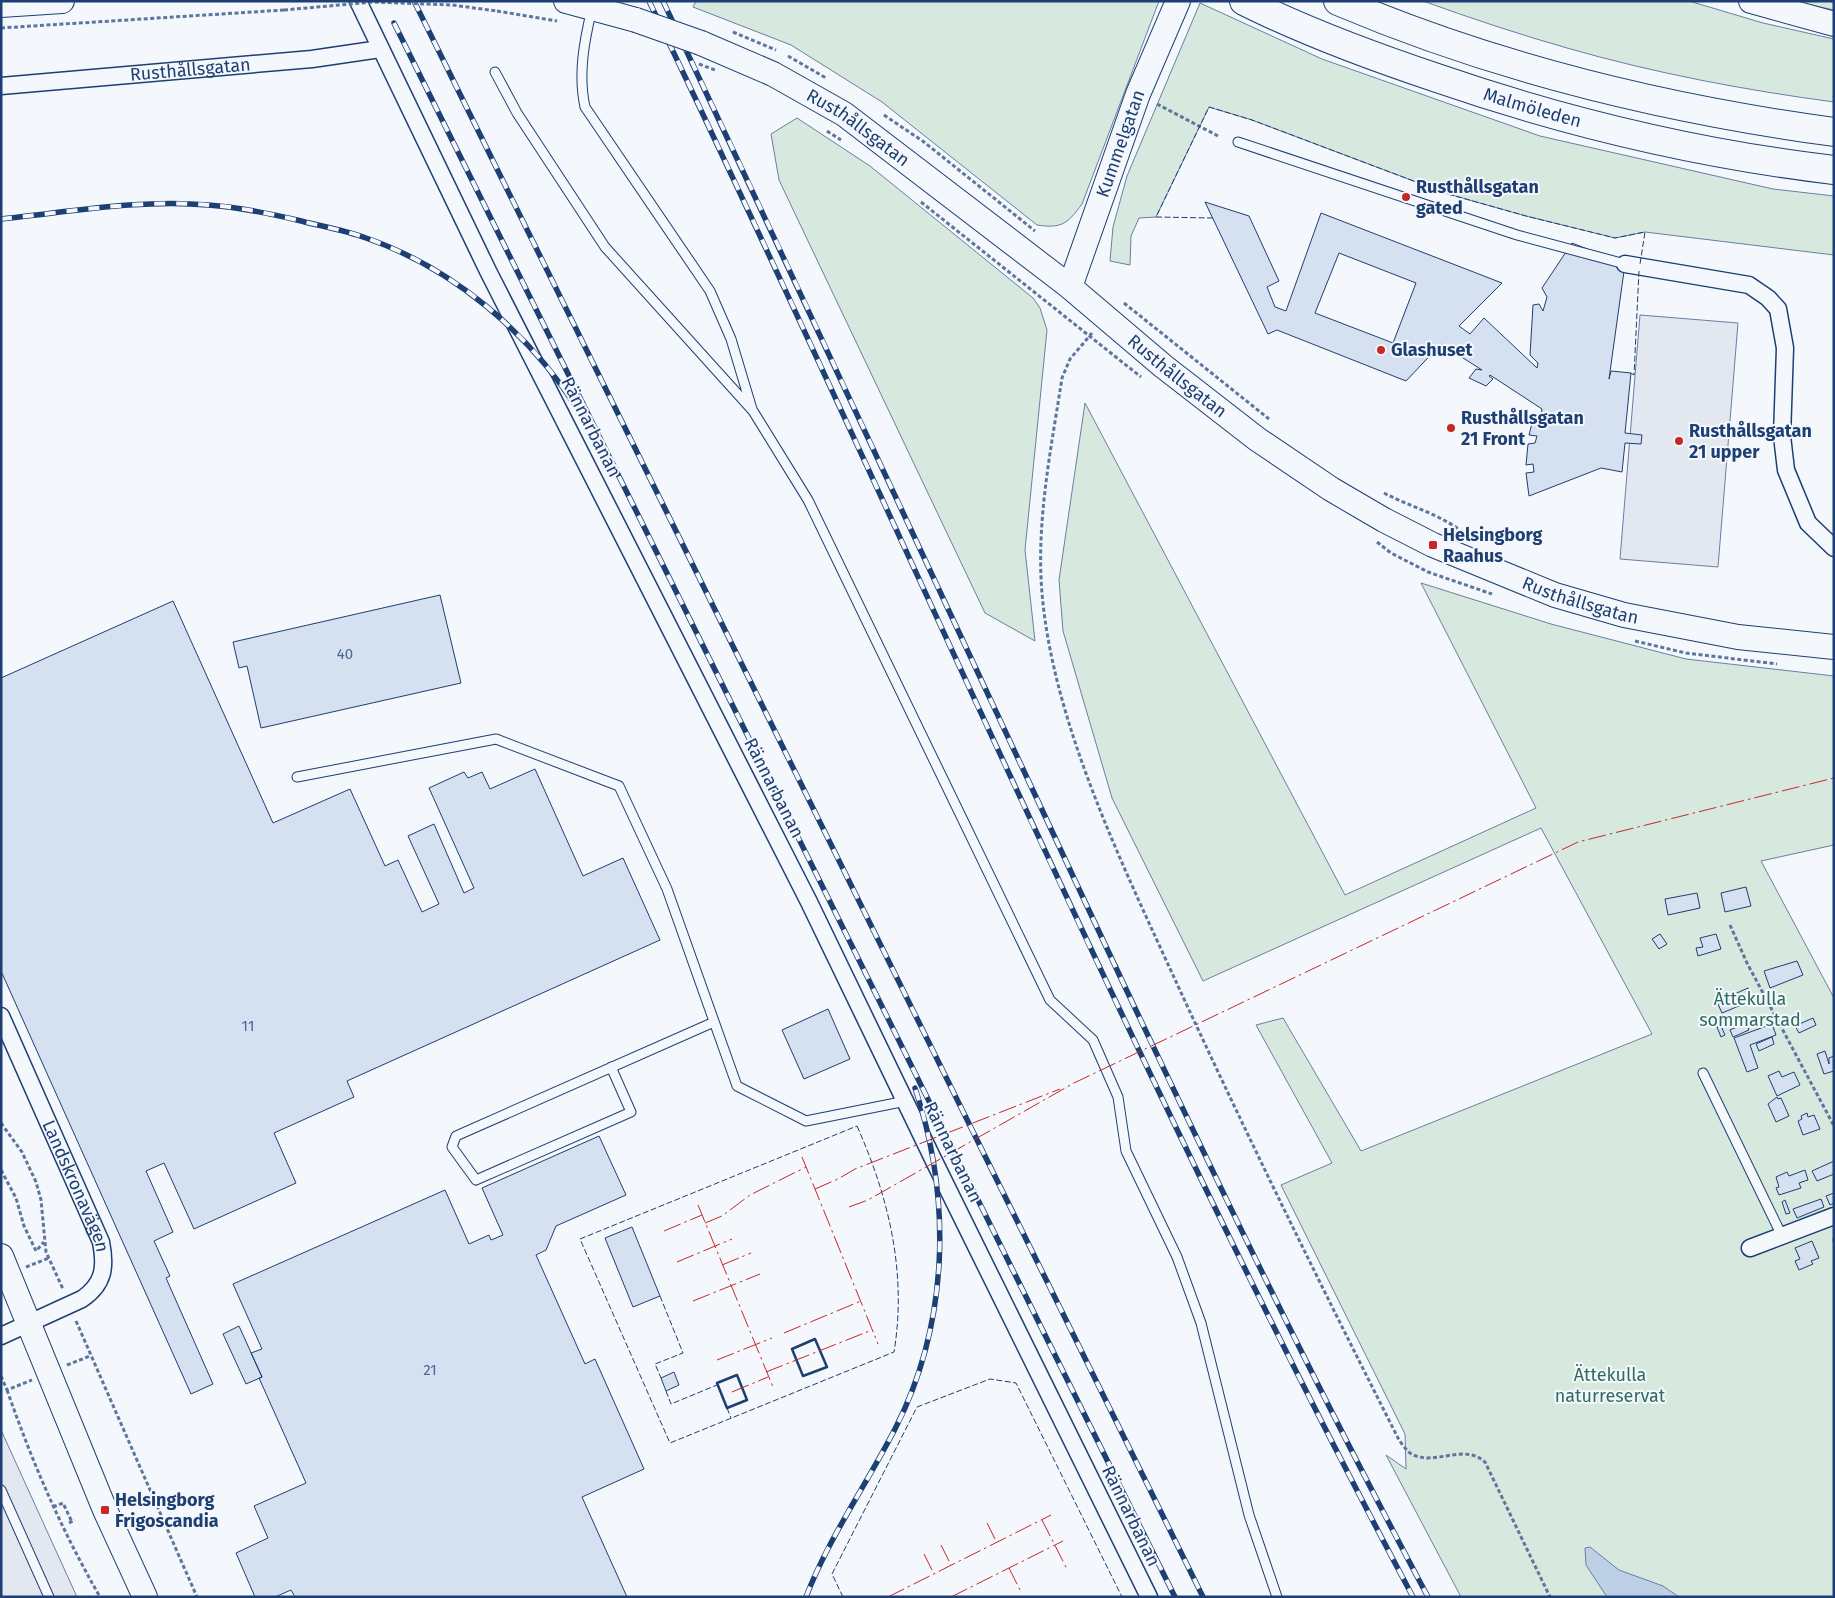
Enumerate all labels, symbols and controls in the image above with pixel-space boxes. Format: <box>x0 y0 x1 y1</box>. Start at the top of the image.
street label: Rusthållsgatan <box>129 53 252 86</box>
street label: Malmöleden <box>1481 83 1584 132</box>
street label: Rusthållsgatan <box>803 84 914 171</box>
street label: Kummelgatan <box>1091 87 1150 200</box>
place label: Rusthållsgatan gated <box>1416 176 1539 219</box>
marker: Rusthållsgatan gated <box>1400 191 1412 203</box>
street label: Rusthållsgatan <box>1123 330 1231 423</box>
place label: Glashuset <box>1391 339 1474 361</box>
marker: Glashuset <box>1375 344 1387 356</box>
street label: Rännarbanan <box>556 373 626 481</box>
place label: Rusthållsgatan 21 Front <box>1461 407 1584 450</box>
place label: Rusthållsgatan 21 upper <box>1689 420 1812 463</box>
marker: Rusthållsgatan 21 Front <box>1445 422 1457 434</box>
marker: Rusthållsgatan 21 upper <box>1673 435 1685 447</box>
place label: Helsingborg Raahus <box>1443 524 1543 567</box>
marker: Helsingborg Raahus <box>1427 539 1439 551</box>
street label: Rusthållsgatan <box>1519 572 1640 629</box>
house number: 40 <box>337 645 353 663</box>
street label: Rännarbanan <box>739 734 809 842</box>
park label: Ättekulla sommarstad <box>1699 988 1801 1031</box>
house number: 11 <box>242 1017 254 1035</box>
street label: Rännarbanan <box>919 1098 987 1206</box>
street label: Landskronavägen <box>37 1117 114 1254</box>
house number: 21 <box>423 1361 437 1379</box>
park label: Ättekulla naturreservat <box>1555 1364 1666 1407</box>
street label: Rännarbanan <box>1097 1462 1165 1570</box>
place label: Helsingborg Frigoscandia <box>115 1489 219 1532</box>
marker: Helsingborg Frigoscandia <box>99 1504 111 1516</box>

